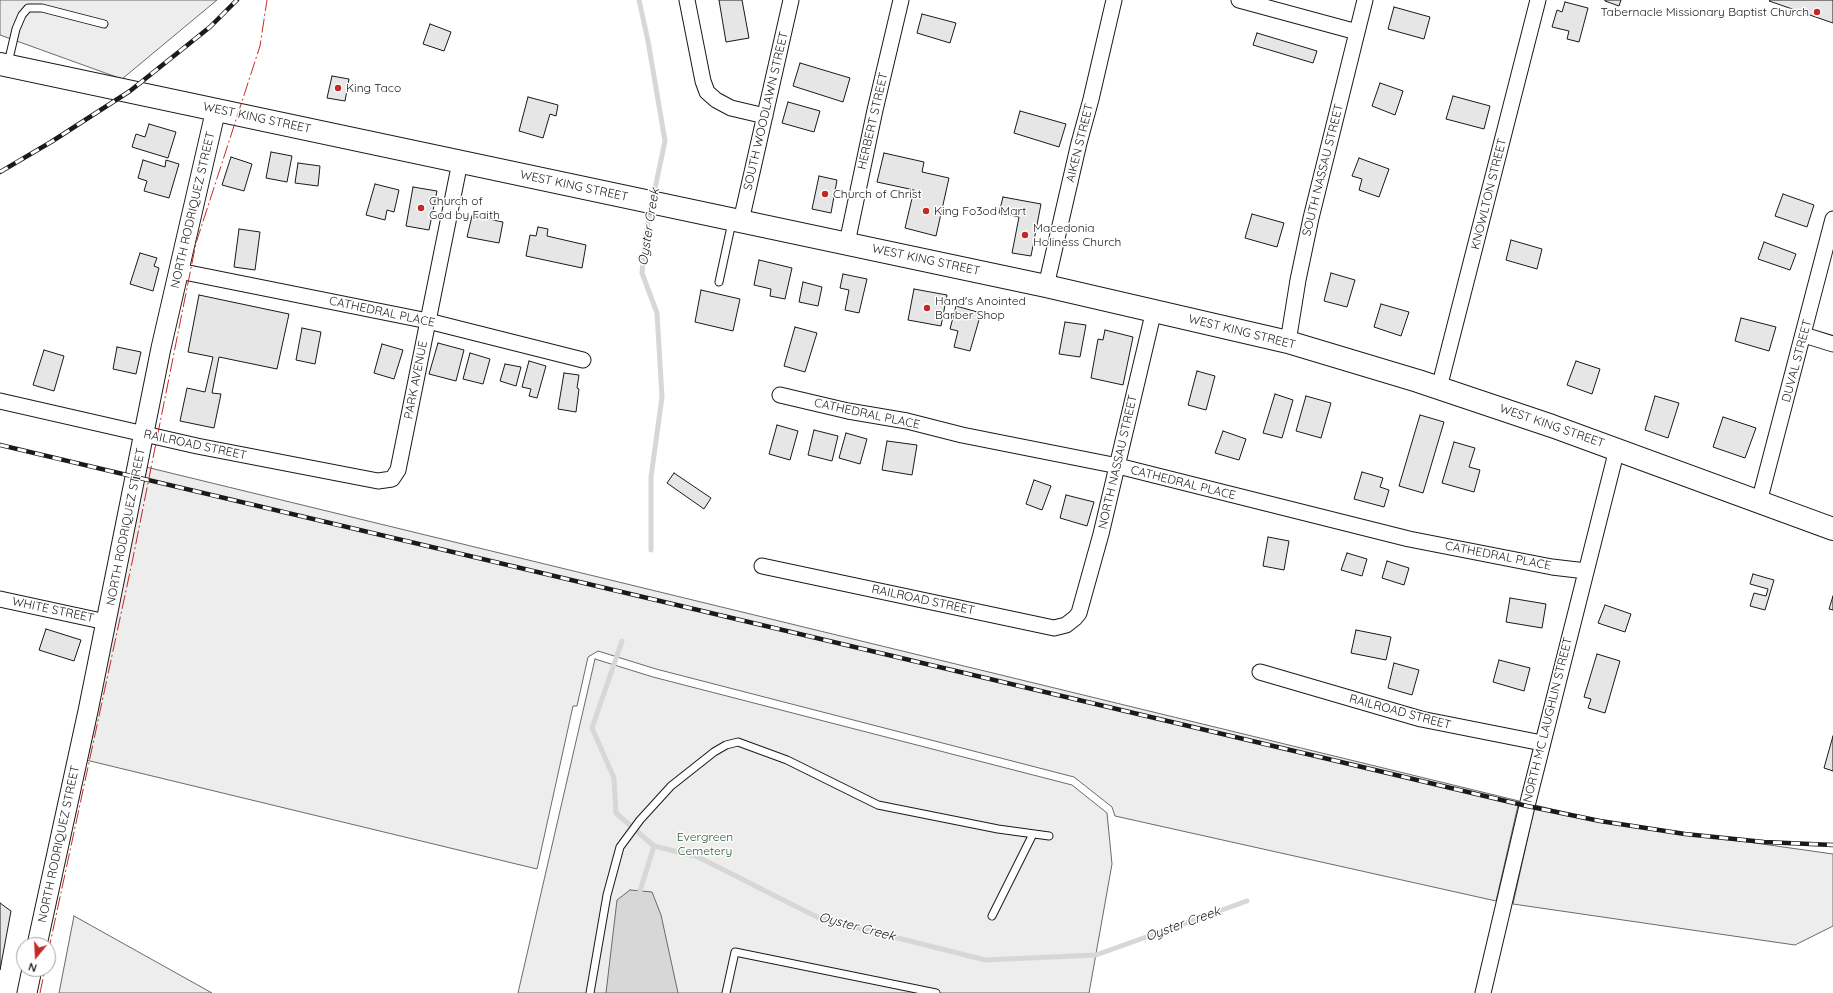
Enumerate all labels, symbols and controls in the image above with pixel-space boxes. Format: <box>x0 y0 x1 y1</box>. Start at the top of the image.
place label: Tabernacle Missionary Baptist Church <box>1601 5 1809 19</box>
marker: Tabernacle Missionary Baptist Church <box>1812 7 1822 17</box>
street label: SOUTH WOODLAWN STREET <box>741 30 791 192</box>
street label: HERBERT STREET <box>855 71 891 171</box>
place label: King Taco <box>346 81 401 95</box>
marker: King Taco <box>333 83 343 93</box>
street label: WEST KING STREET <box>202 100 312 136</box>
street label: AIKEN STREET <box>1063 102 1097 184</box>
street label: SOUTH NASSAU STREET <box>1300 102 1346 238</box>
street label: NORTH RODRIQUEZ STREET <box>168 130 218 290</box>
street label: KNOWLTON STREET <box>1468 137 1510 251</box>
street label: WEST KING STREET <box>519 168 629 204</box>
water label: Oyster Creek <box>635 187 663 267</box>
place label: Church of Christ <box>833 187 922 201</box>
marker: Church of Christ <box>820 189 830 199</box>
place label: Church of God by Faith <box>429 194 500 222</box>
marker: Church of God by Faith <box>416 203 426 213</box>
place label: King Fo3od Mart <box>934 204 1026 218</box>
marker: King Fo3od Mart <box>921 206 931 216</box>
place label: Macedonia Holiness Church <box>1033 221 1121 249</box>
marker: Macedonia Holiness Church <box>1020 230 1030 240</box>
street label: WEST KING STREET <box>871 242 981 278</box>
street label: CATHEDRAL PLACE <box>328 294 436 330</box>
place label: Hand's Anointed Barber Shop <box>935 294 1026 322</box>
marker: Hand's Anointed Barber Shop <box>922 303 932 313</box>
street label: WEST KING STREET <box>1187 312 1297 352</box>
street label: DUVAL STREET <box>1779 318 1815 404</box>
street label: PARK AVENUE <box>401 340 431 420</box>
street label: NORTH NASSAU STREET <box>1096 393 1140 531</box>
street label: CATHEDRAL PLACE <box>813 396 921 432</box>
street label: WEST KING STREET <box>1498 401 1606 451</box>
street label: RAILROAD STREET <box>142 427 248 463</box>
street label: NORTH RODRIQUEZ STREET <box>104 447 148 607</box>
street label: CATHEDRAL PLACE <box>1129 463 1237 503</box>
street label: CATHEDRAL PLACE <box>1444 539 1552 573</box>
street label: RAILROAD STREET <box>870 582 976 618</box>
street label: WHITE STREET <box>11 594 95 626</box>
street label: NORTH MC LAUGHLIN STREET <box>1520 636 1576 804</box>
street label: RAILROAD STREET <box>1348 691 1452 733</box>
street label: NORTH RODRIQUEZ STREET <box>35 764 83 924</box>
park label: Evergreen Cemetery <box>677 830 733 858</box>
water label: Oyster Creek <box>1143 903 1223 945</box>
water label: Oyster Creek <box>817 909 897 945</box>
north arrow <box>16 937 56 977</box>
text: N <box>27 960 39 975</box>

